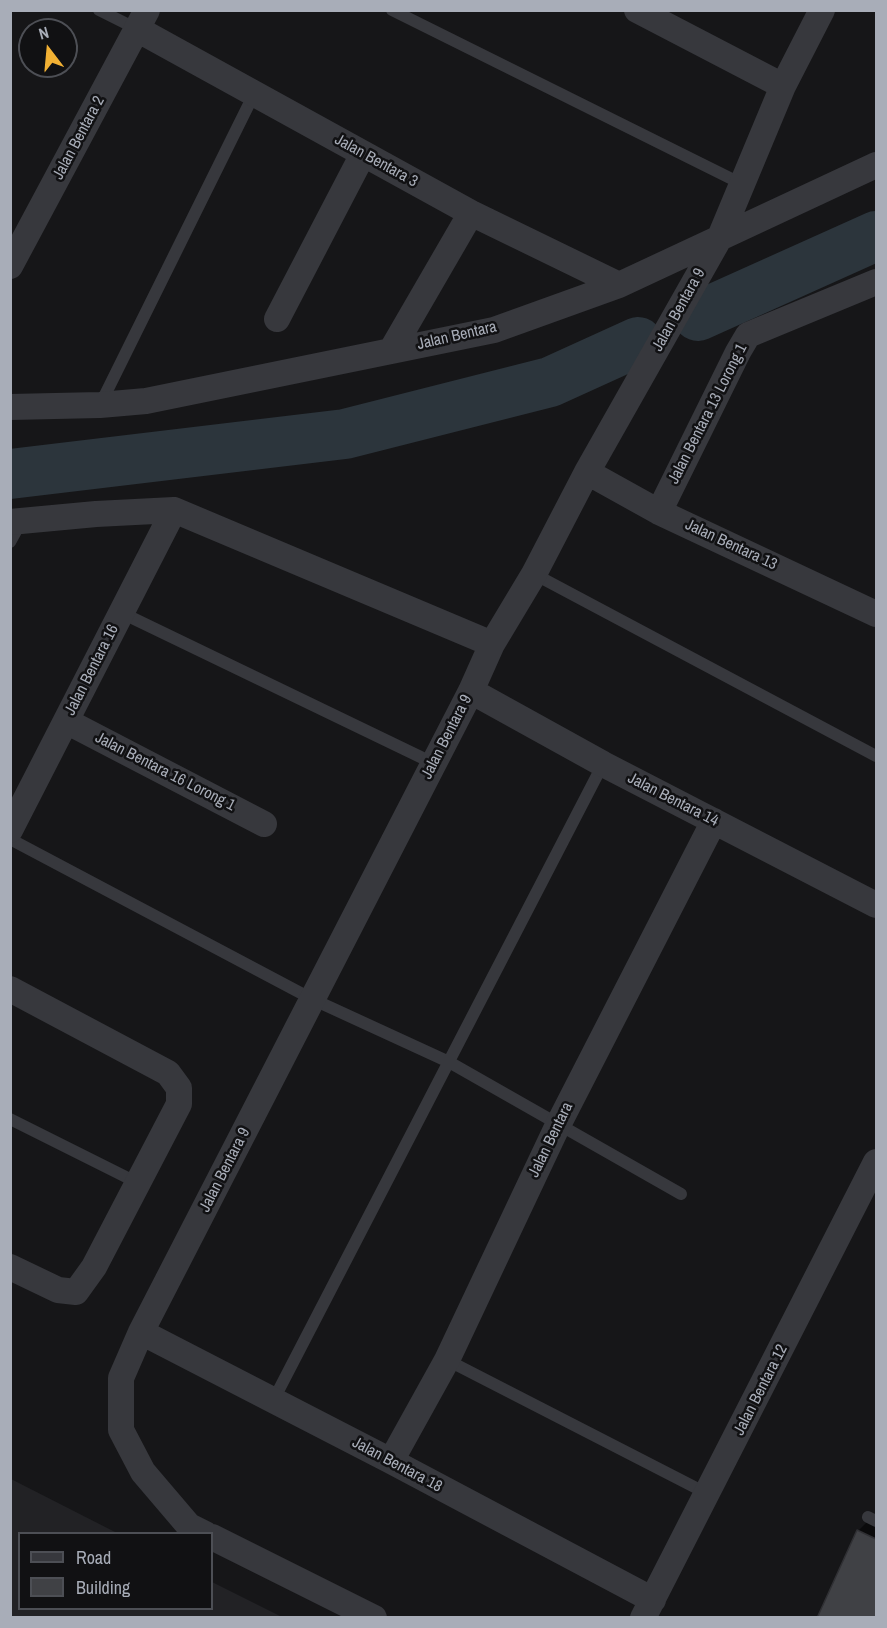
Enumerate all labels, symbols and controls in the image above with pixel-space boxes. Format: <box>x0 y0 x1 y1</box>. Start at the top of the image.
north arrow <box>18 18 78 78</box>
text: N <box>36 21 51 45</box>
street label: Jalan Bentara 2 <box>49 93 109 183</box>
street label: Jalan Bentara 3 <box>331 130 421 192</box>
street label: Jalan Bentara 9 <box>648 265 710 355</box>
street label: Jalan Bentara <box>415 318 499 354</box>
street label: Jalan Bentara 13 Lorong 1 <box>664 341 752 487</box>
street label: Jalan Bentara 13 <box>682 515 780 575</box>
street label: Jalan Bentara 16 <box>61 621 123 719</box>
street label: Jalan Bentara 9 <box>418 692 476 782</box>
street label: Jalan Bentara 16 Lorong 1 <box>92 728 238 816</box>
street label: Jalan Bentara 14 <box>624 769 722 831</box>
street label: Jalan Bentara <box>525 1099 577 1181</box>
street label: Jalan Bentara 9 <box>196 1125 254 1215</box>
street label: Jalan Bentara 12 <box>730 1341 792 1439</box>
street label: Jalan Bentara 18 <box>349 1433 445 1497</box>
legend <box>18 1532 213 1610</box>
text: Road <box>76 1545 111 1570</box>
text: Building <box>76 1575 130 1600</box>

